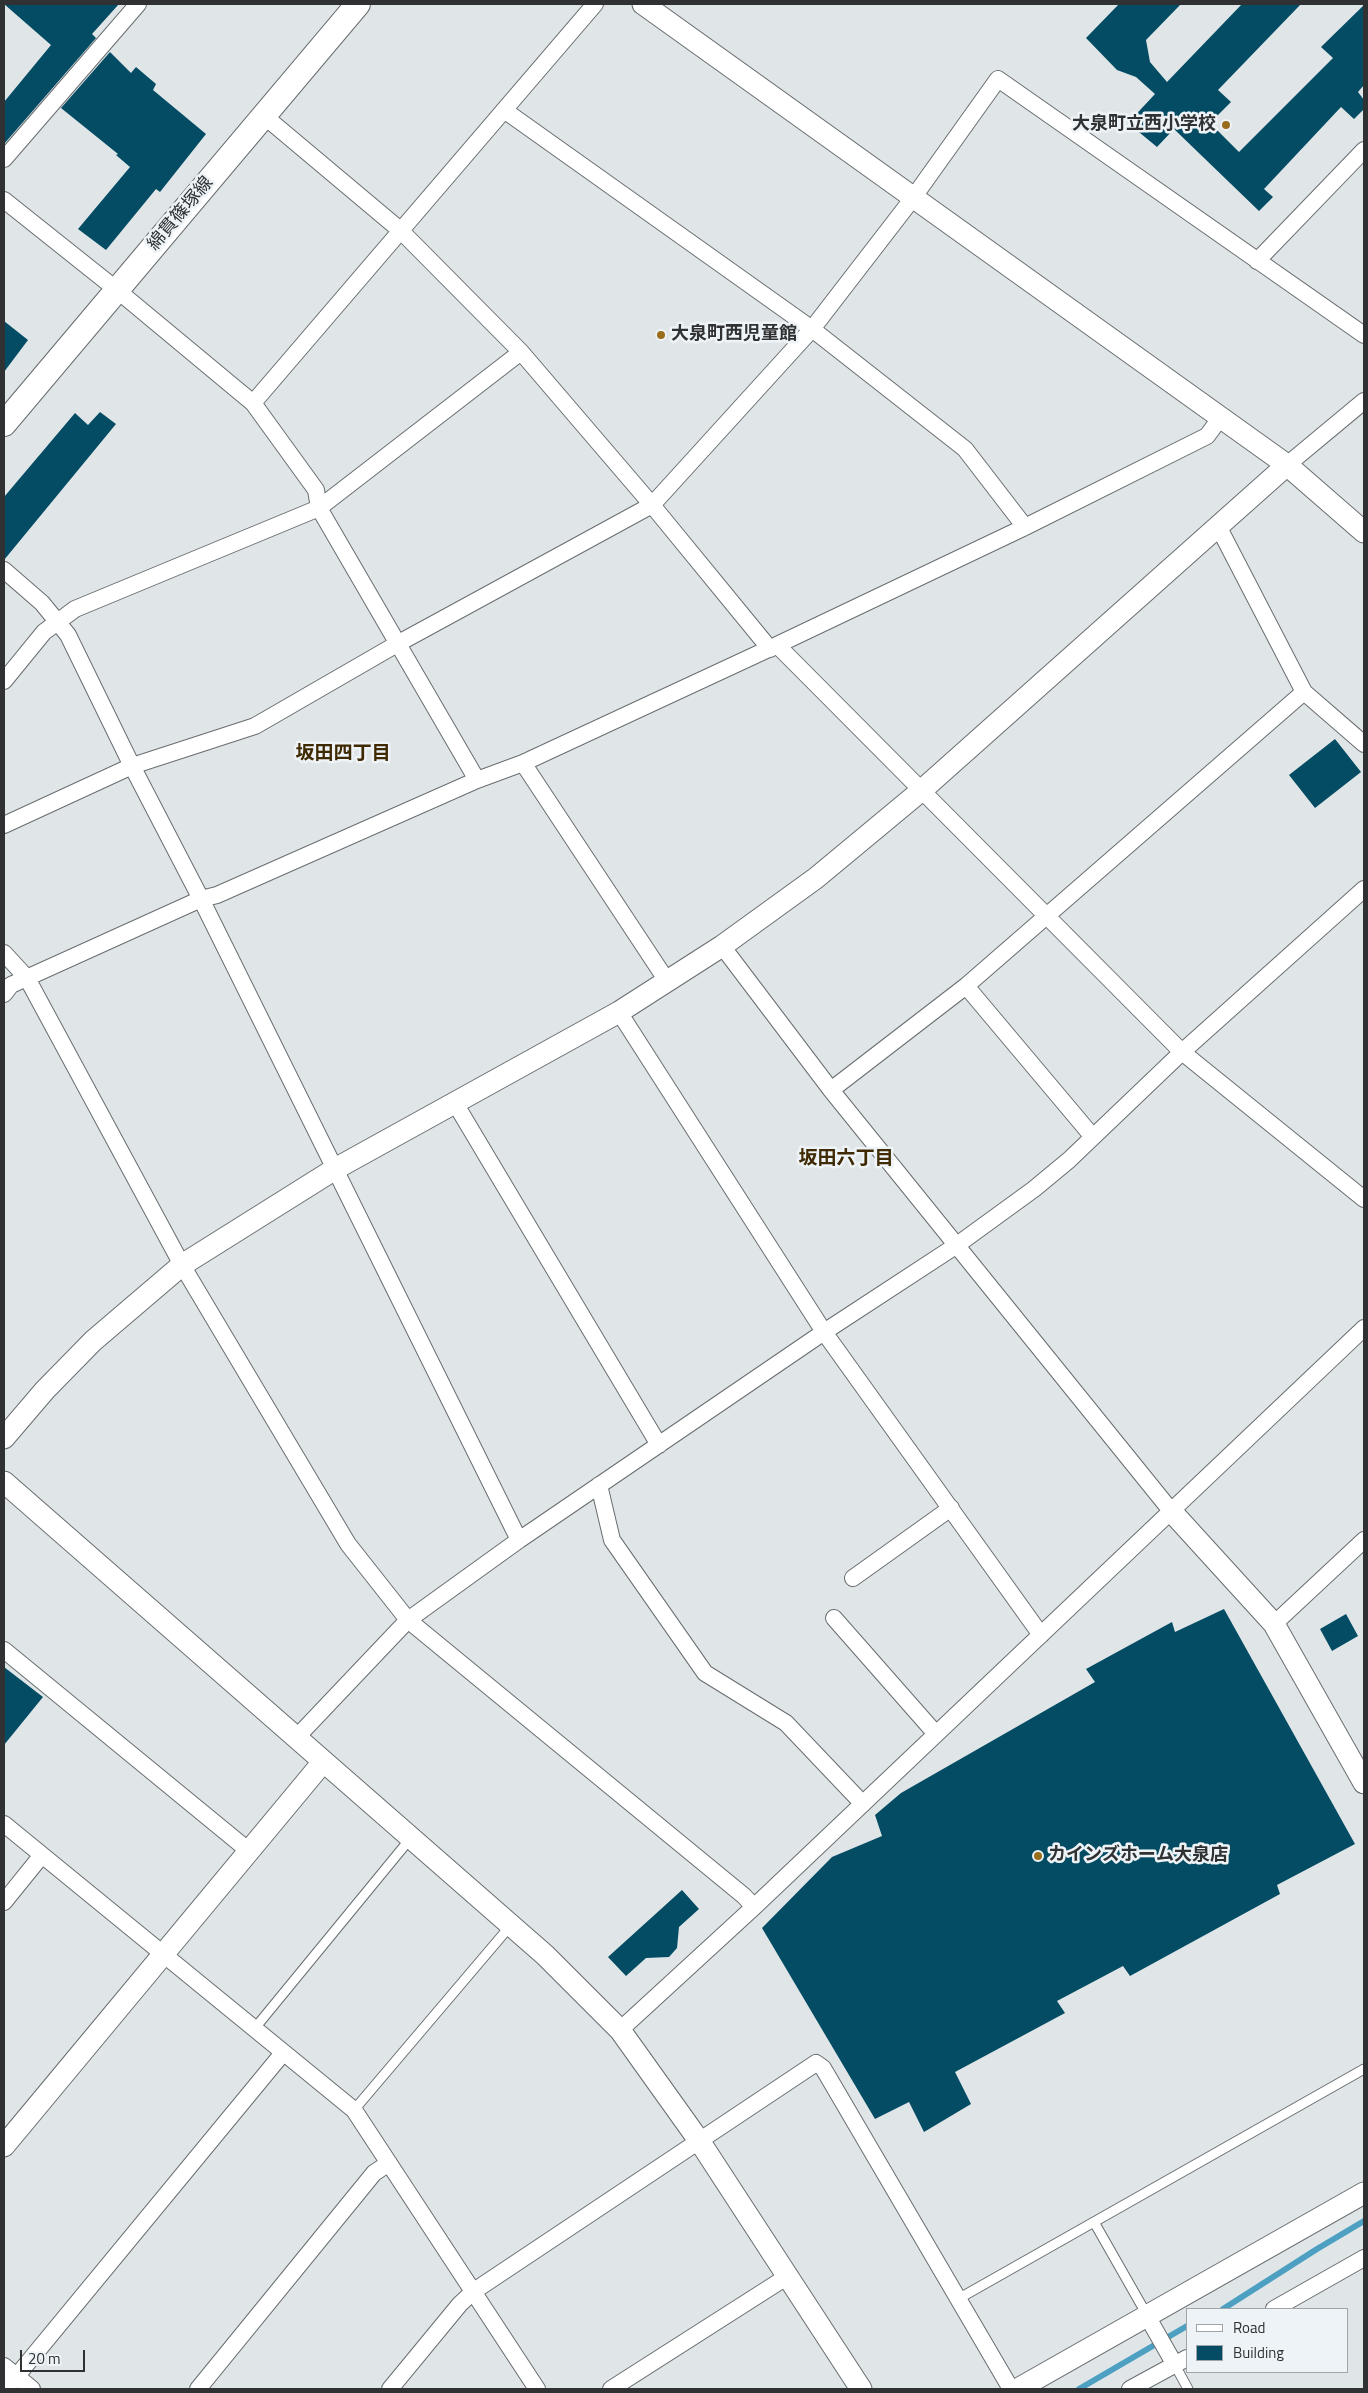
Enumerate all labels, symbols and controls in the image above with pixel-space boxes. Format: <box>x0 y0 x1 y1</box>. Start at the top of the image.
place label: 大泉町立西小学校 <box>1072 114 1216 136</box>
marker: 大泉町立西小学校 <box>1220 119 1232 131</box>
street label: 綿貫篠塚線 <box>144 173 218 255</box>
place label: 大泉町西児童館 <box>671 324 797 346</box>
marker: 大泉町西児童館 <box>655 329 667 341</box>
district label: 坂田四丁目 <box>296 743 390 765</box>
district label: 坂田六丁目 <box>799 1148 893 1170</box>
place label: カインズホーム大泉店 <box>1048 1845 1228 1867</box>
marker: カインズホーム大泉店 <box>1032 1850 1044 1862</box>
legend <box>1186 2308 1348 2373</box>
text: Road <box>1233 2316 1265 2339</box>
scale bar <box>22 2340 88 2372</box>
text: Building <box>1233 2341 1284 2364</box>
text: 20 m <box>28 2347 61 2370</box>

